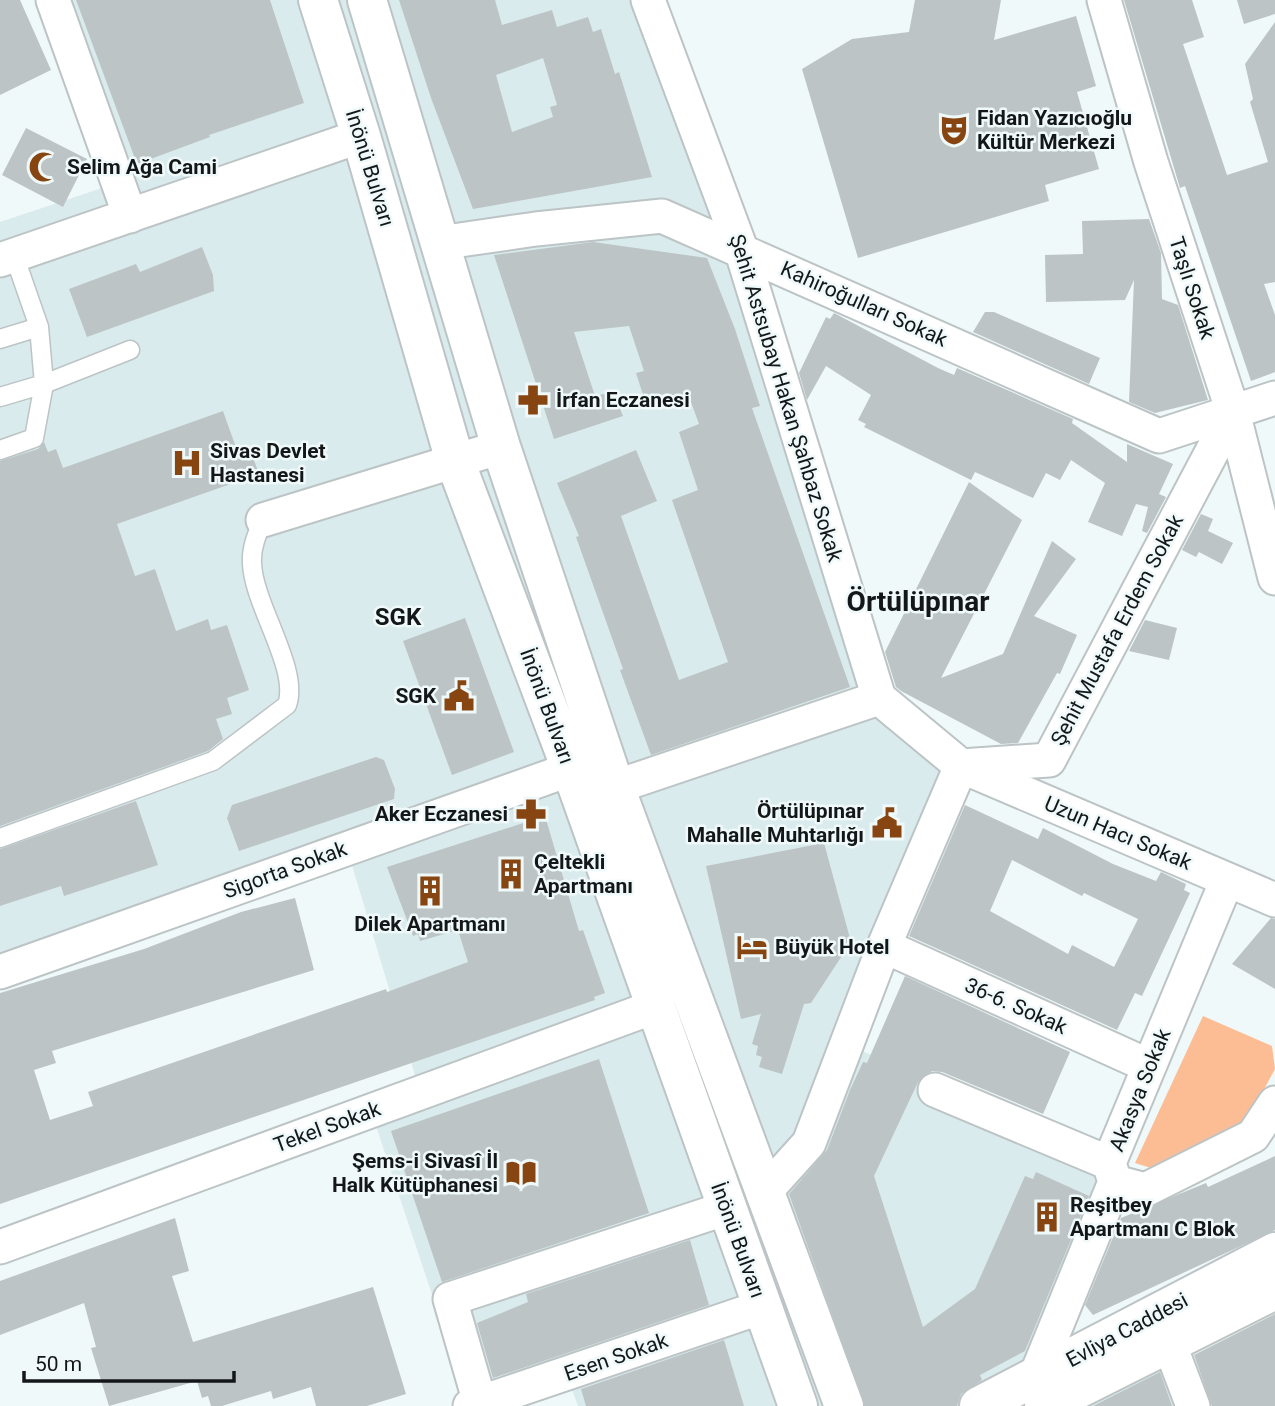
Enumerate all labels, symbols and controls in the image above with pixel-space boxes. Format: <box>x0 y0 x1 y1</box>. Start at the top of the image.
place label: Fidan Yazıcıoğlu Kültür Merkezi <box>977 106 1132 154</box>
street label: İnönü Bulvarı <box>341 107 399 229</box>
theatre icon: Fidan Yazıcıoğlu Kültür Merkezi <box>937 113 971 147</box>
mosque icon: Selim Ağa Cami <box>27 150 61 184</box>
place label: Selim Ağa Cami <box>67 155 217 179</box>
street label: Şehit Astsubay Hakan Şahbaz Sokak <box>725 231 847 565</box>
street label: Taşlı Sokak <box>1164 234 1220 343</box>
street label: Kahiroğulları Sokak <box>777 256 951 352</box>
pharmacy icon: İrfan Eczanesi <box>516 383 550 417</box>
place label: İrfan Eczanesi <box>556 388 690 412</box>
place label: Sivas Devlet Hastanesi <box>210 439 326 487</box>
hospital icon: Sivas Devlet Hastanesi <box>170 446 204 480</box>
street label: Şehit Mustafa Erdem Sokak <box>1046 510 1188 750</box>
district label: Örtülüpınar <box>847 585 989 618</box>
district label: SGK <box>375 603 422 631</box>
street label: İnönü Bulvarı <box>515 645 579 767</box>
public building icon: SGK <box>442 679 476 713</box>
place label: SGK <box>395 684 437 708</box>
street label: Uzun Hacı Sokak <box>1041 791 1195 875</box>
pharmacy icon: Aker Eczanesi <box>514 797 548 831</box>
place label: Örtülüpınar Mahalle Muhtarlığı <box>687 799 864 847</box>
place label: Aker Eczanesi <box>375 802 508 826</box>
public building icon: Örtülüpınar Mahalle Muhtarlığı <box>870 806 904 840</box>
street label: Sigorta Sokak <box>220 836 350 903</box>
place label: Çeltekli Apartmanı <box>534 850 633 898</box>
building icon: Çeltekli Apartmanı <box>494 857 528 891</box>
building icon: Dilek Apartmanı <box>413 874 447 908</box>
place label: Dilek Apartmanı <box>354 912 506 936</box>
hotel icon: Büyük Hotel <box>735 930 769 964</box>
place label: Büyük Hotel <box>775 935 890 959</box>
street label: 36-6. Sokak <box>961 973 1071 1039</box>
street label: Akasya Sokak <box>1104 1025 1176 1155</box>
street label: Tekel Sokak <box>270 1097 384 1157</box>
place label: Şems-i Sivasî İl Halk Kütüphanesi <box>332 1149 498 1197</box>
library icon: Şems-i Sivasî İl Halk Kütüphanesi <box>504 1156 538 1190</box>
street label: İnönü Bulvarı <box>706 1179 770 1301</box>
place label: Reşitbey Apartmanı C Blok <box>1070 1193 1236 1241</box>
building icon: Reşitbey Apartmanı C Blok <box>1030 1200 1064 1234</box>
street label: Evliya Caddesi <box>1062 1288 1192 1372</box>
street label: Esen Sokak <box>561 1328 671 1386</box>
scale bar <box>24 1340 234 1384</box>
text: 50 m <box>35 1352 82 1376</box>

